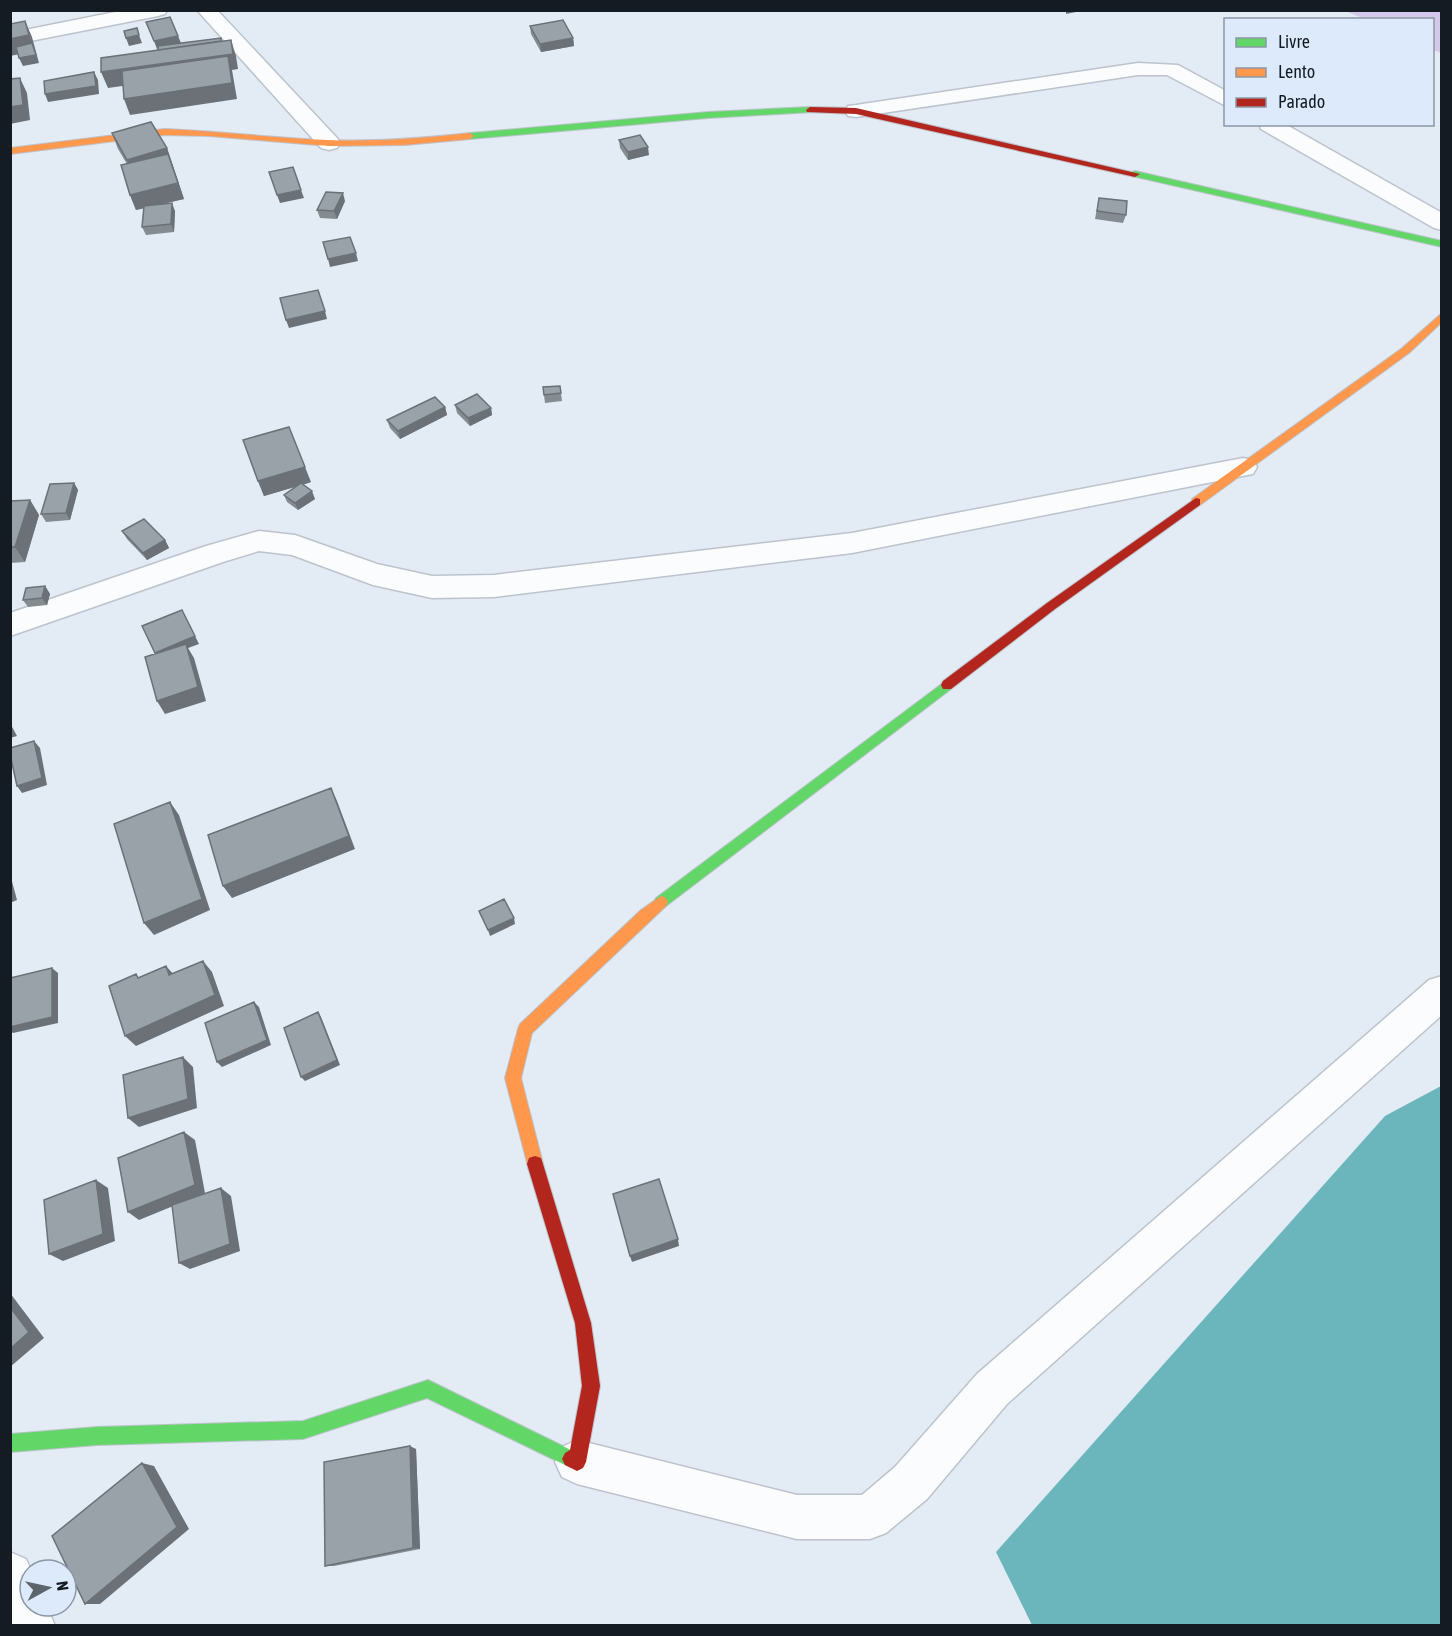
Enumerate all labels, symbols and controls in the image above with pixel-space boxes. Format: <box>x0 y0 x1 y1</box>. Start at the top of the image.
legend <box>1224 18 1434 126</box>
text: Livre <box>1278 31 1310 52</box>
text: Lento <box>1278 61 1315 82</box>
text: Parado <box>1278 91 1325 112</box>
north arrow <box>18 1558 78 1618</box>
text: N <box>53 1580 72 1592</box>

